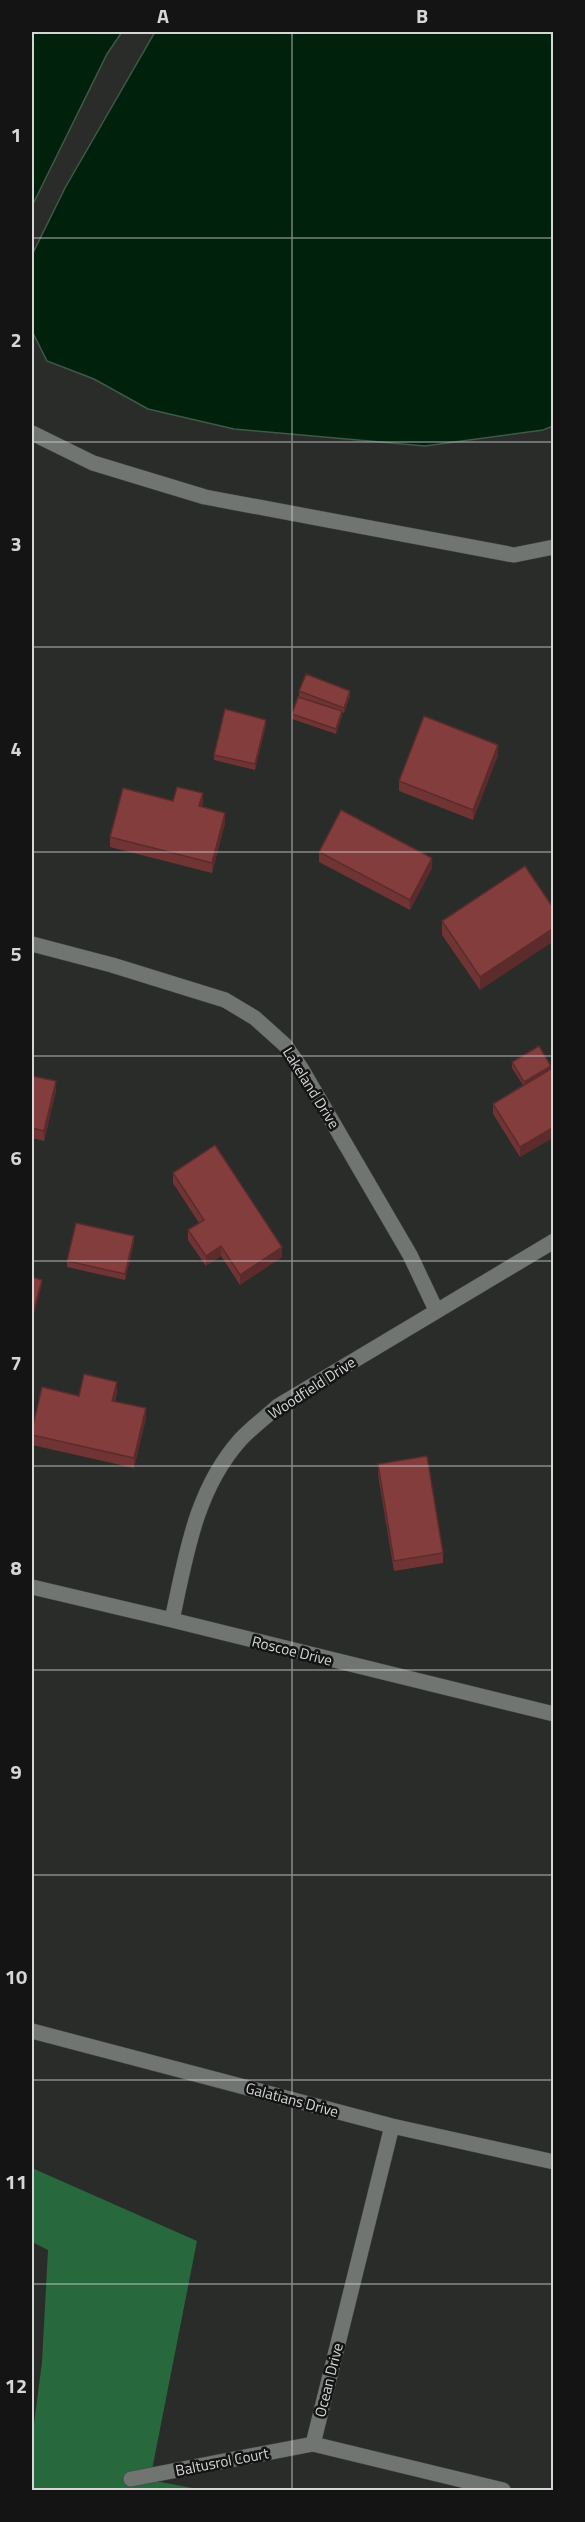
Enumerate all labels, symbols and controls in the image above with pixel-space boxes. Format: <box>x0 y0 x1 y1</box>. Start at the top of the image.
text: A <box>157 0 169 31</box>
text: B <box>416 0 428 31</box>
text: 1 <box>10 119 22 150</box>
text: 2 <box>10 324 22 355</box>
text: 3 <box>10 528 22 559</box>
text: 4 <box>10 733 22 764</box>
text: 5 <box>10 938 22 969</box>
street label: Lakeland Drive <box>277 1042 346 1133</box>
text: 6 <box>10 1142 22 1173</box>
text: 7 <box>10 1347 22 1378</box>
street label: Woodfield Drive <box>263 1351 360 1424</box>
text: 8 <box>10 1552 22 1583</box>
street label: Roscoe Drive <box>250 1629 335 1672</box>
text: 9 <box>10 1756 22 1787</box>
text: 10 <box>5 1961 27 1992</box>
street label: Galatians Drive <box>243 2076 341 2123</box>
text: 11 <box>5 2166 27 2197</box>
street label: Ocean Drive <box>308 2340 349 2419</box>
text: 12 <box>5 2370 27 2401</box>
street label: Baltusrol Court <box>173 2441 271 2482</box>

